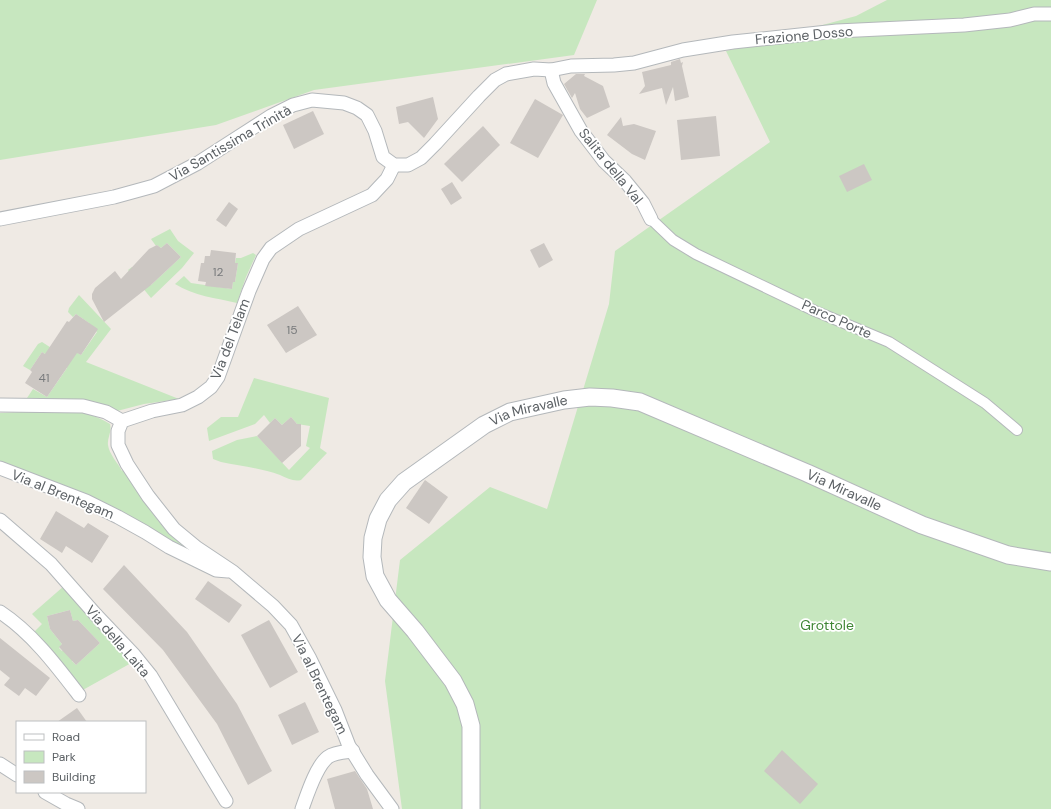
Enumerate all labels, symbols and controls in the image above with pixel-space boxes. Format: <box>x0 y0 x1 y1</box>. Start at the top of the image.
street label: Frazione Dosso <box>754 22 854 48</box>
street label: Via Santissima Trinità <box>166 101 294 185</box>
street label: Salita della Val <box>575 124 647 208</box>
house number: 12 <box>213 264 223 280</box>
street label: Via del Telam <box>206 296 254 382</box>
street label: Parco Porte <box>799 296 875 342</box>
house number: 15 <box>286 322 298 338</box>
house number: 41 <box>38 370 50 386</box>
street label: Via Miravalle <box>486 390 569 430</box>
street label: Via al Brentegam <box>9 465 117 523</box>
street label: Via Miravalle <box>804 465 885 515</box>
street label: Via della Laita <box>82 601 154 681</box>
park label: Grottole <box>800 616 854 634</box>
street label: Via al Brentegam <box>288 631 352 737</box>
legend <box>16 721 146 793</box>
text: Road <box>52 729 80 745</box>
text: Park <box>52 749 76 765</box>
text: Building <box>52 769 96 785</box>

